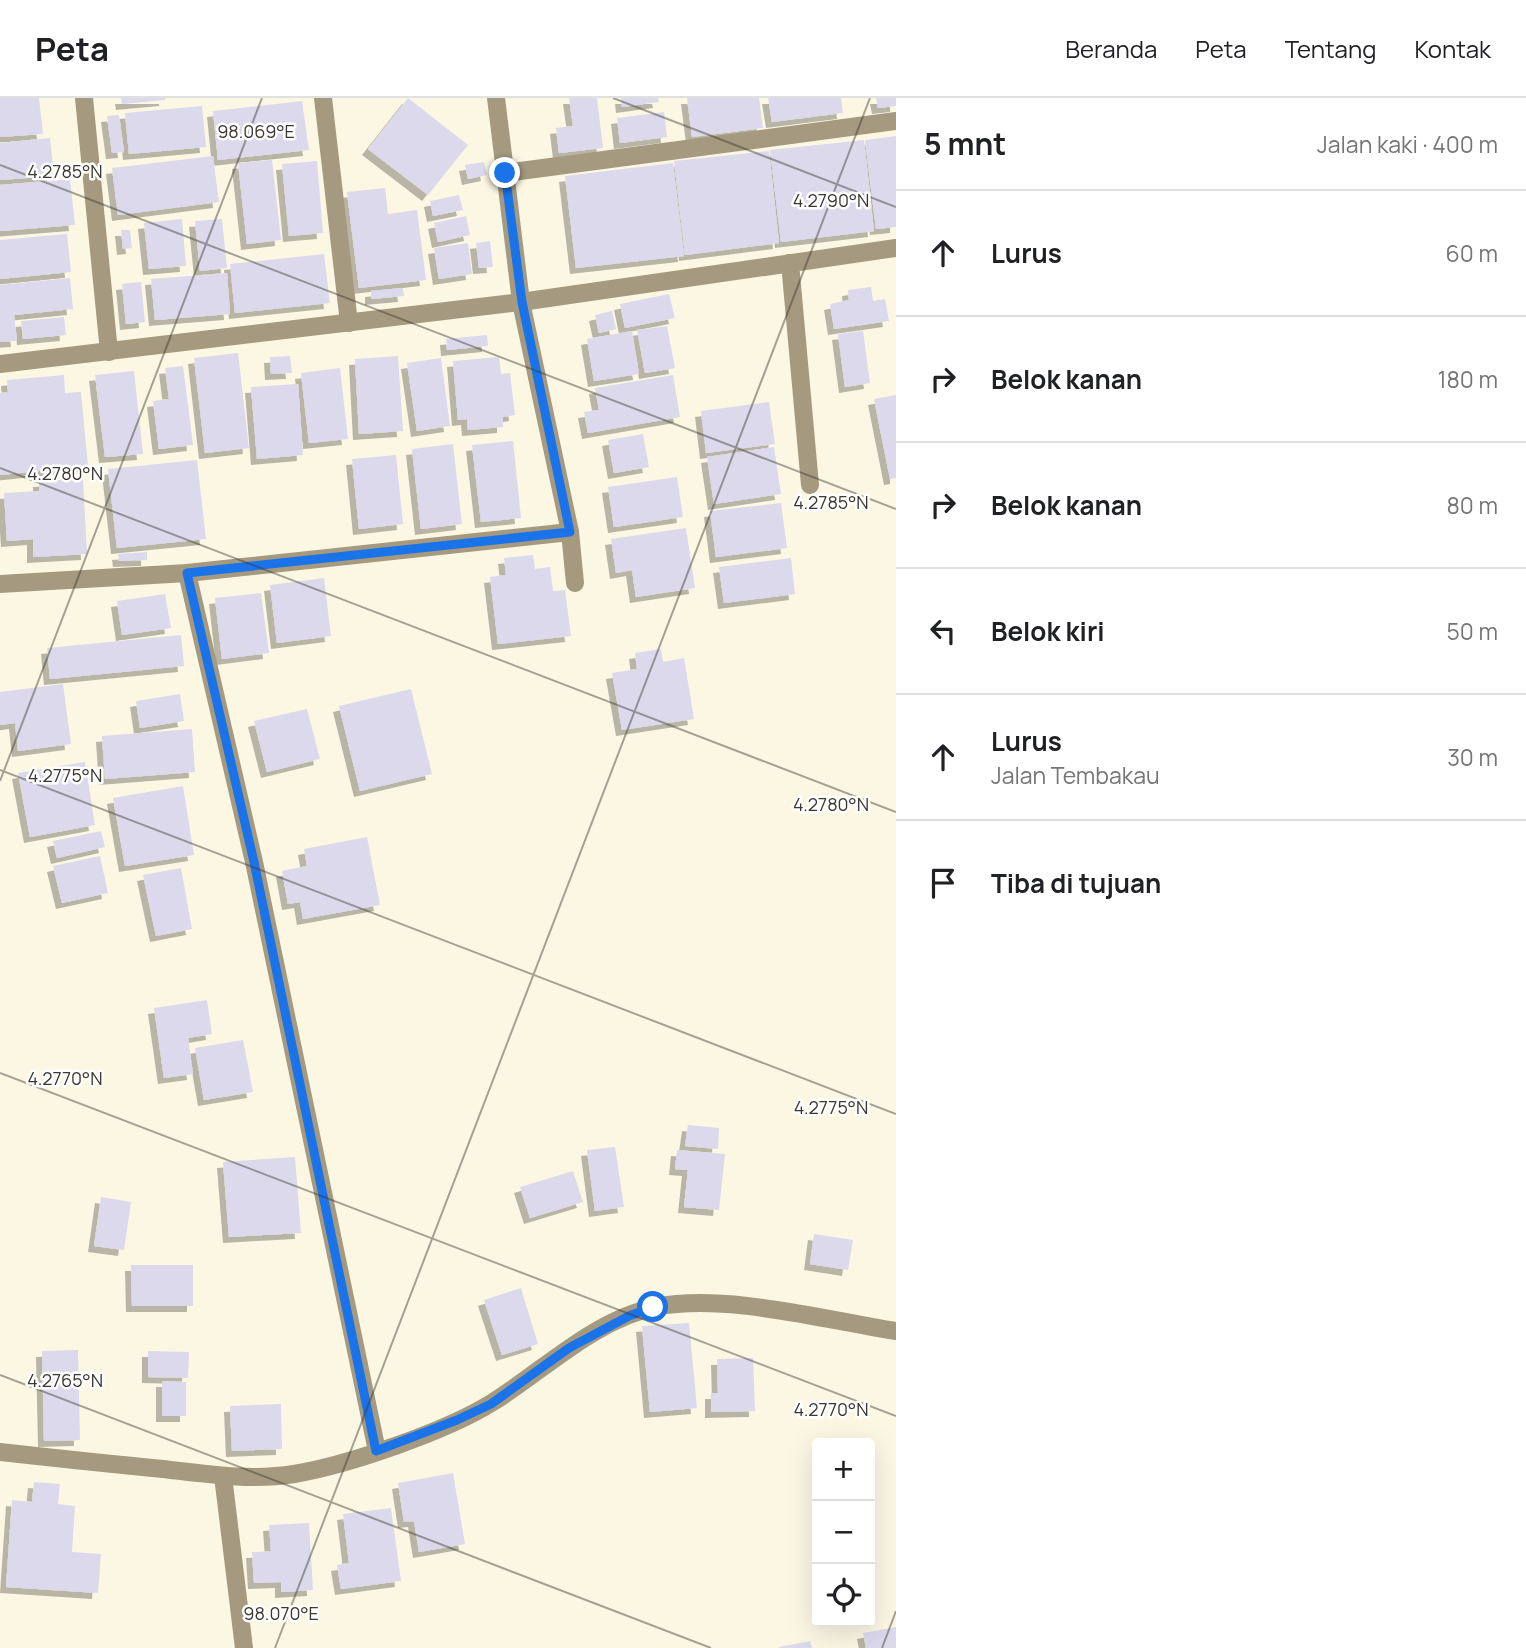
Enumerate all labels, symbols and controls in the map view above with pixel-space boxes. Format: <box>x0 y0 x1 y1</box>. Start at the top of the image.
text: Peta <box>35 26 109 71</box>
text: Beranda <box>1065 32 1157 65</box>
text: Peta <box>1195 32 1247 65</box>
text: Tentang <box>1285 32 1376 65</box>
text: Kontak <box>1414 32 1491 65</box>
text: 98.069°E <box>217 119 295 143</box>
text: 5 mnt <box>924 123 1006 164</box>
text: Jalan kaki · 400 m <box>1317 128 1498 160</box>
route end <box>489 157 520 188</box>
text: 4.2785°N <box>27 159 103 183</box>
text: 4.2790°N <box>793 188 869 212</box>
icon: ahead <box>924 234 962 272</box>
text: Lurus <box>991 235 1062 271</box>
text: 60 m <box>1446 237 1498 269</box>
icon: right <box>924 360 962 398</box>
text: Belok kanan <box>991 361 1142 397</box>
text: 180 m <box>1438 363 1498 395</box>
text: 4.2780°N <box>27 461 103 485</box>
icon: right <box>924 486 962 524</box>
text: Belok kanan <box>991 487 1142 523</box>
text: 80 m <box>1447 489 1498 521</box>
text: 4.2785°N <box>793 490 869 514</box>
icon: left <box>924 612 962 650</box>
text: Belok kiri <box>991 613 1105 649</box>
text: 50 m <box>1447 615 1498 647</box>
text: Lurus <box>991 723 1062 759</box>
icon: ahead <box>924 738 962 776</box>
text: 30 m <box>1447 741 1498 773</box>
text: Jalan Tembakau <box>991 759 1160 791</box>
text: 4.2775°N <box>28 763 102 787</box>
text: 4.2780°N <box>793 792 869 816</box>
icon: arrive <box>924 864 962 902</box>
text: Tiba di tujuan <box>991 865 1161 901</box>
text: 4.2770°N <box>27 1066 103 1090</box>
text: 4.2775°N <box>794 1095 868 1119</box>
route start <box>637 1291 668 1322</box>
text: 4.2765°N <box>27 1368 103 1392</box>
text: 4.2770°N <box>793 1397 869 1421</box>
map controls <box>812 1438 875 1627</box>
button: + <box>812 1438 875 1501</box>
button: − <box>812 1501 875 1564</box>
button: locate <box>812 1564 875 1627</box>
text: 98.070°E <box>243 1601 319 1625</box>

